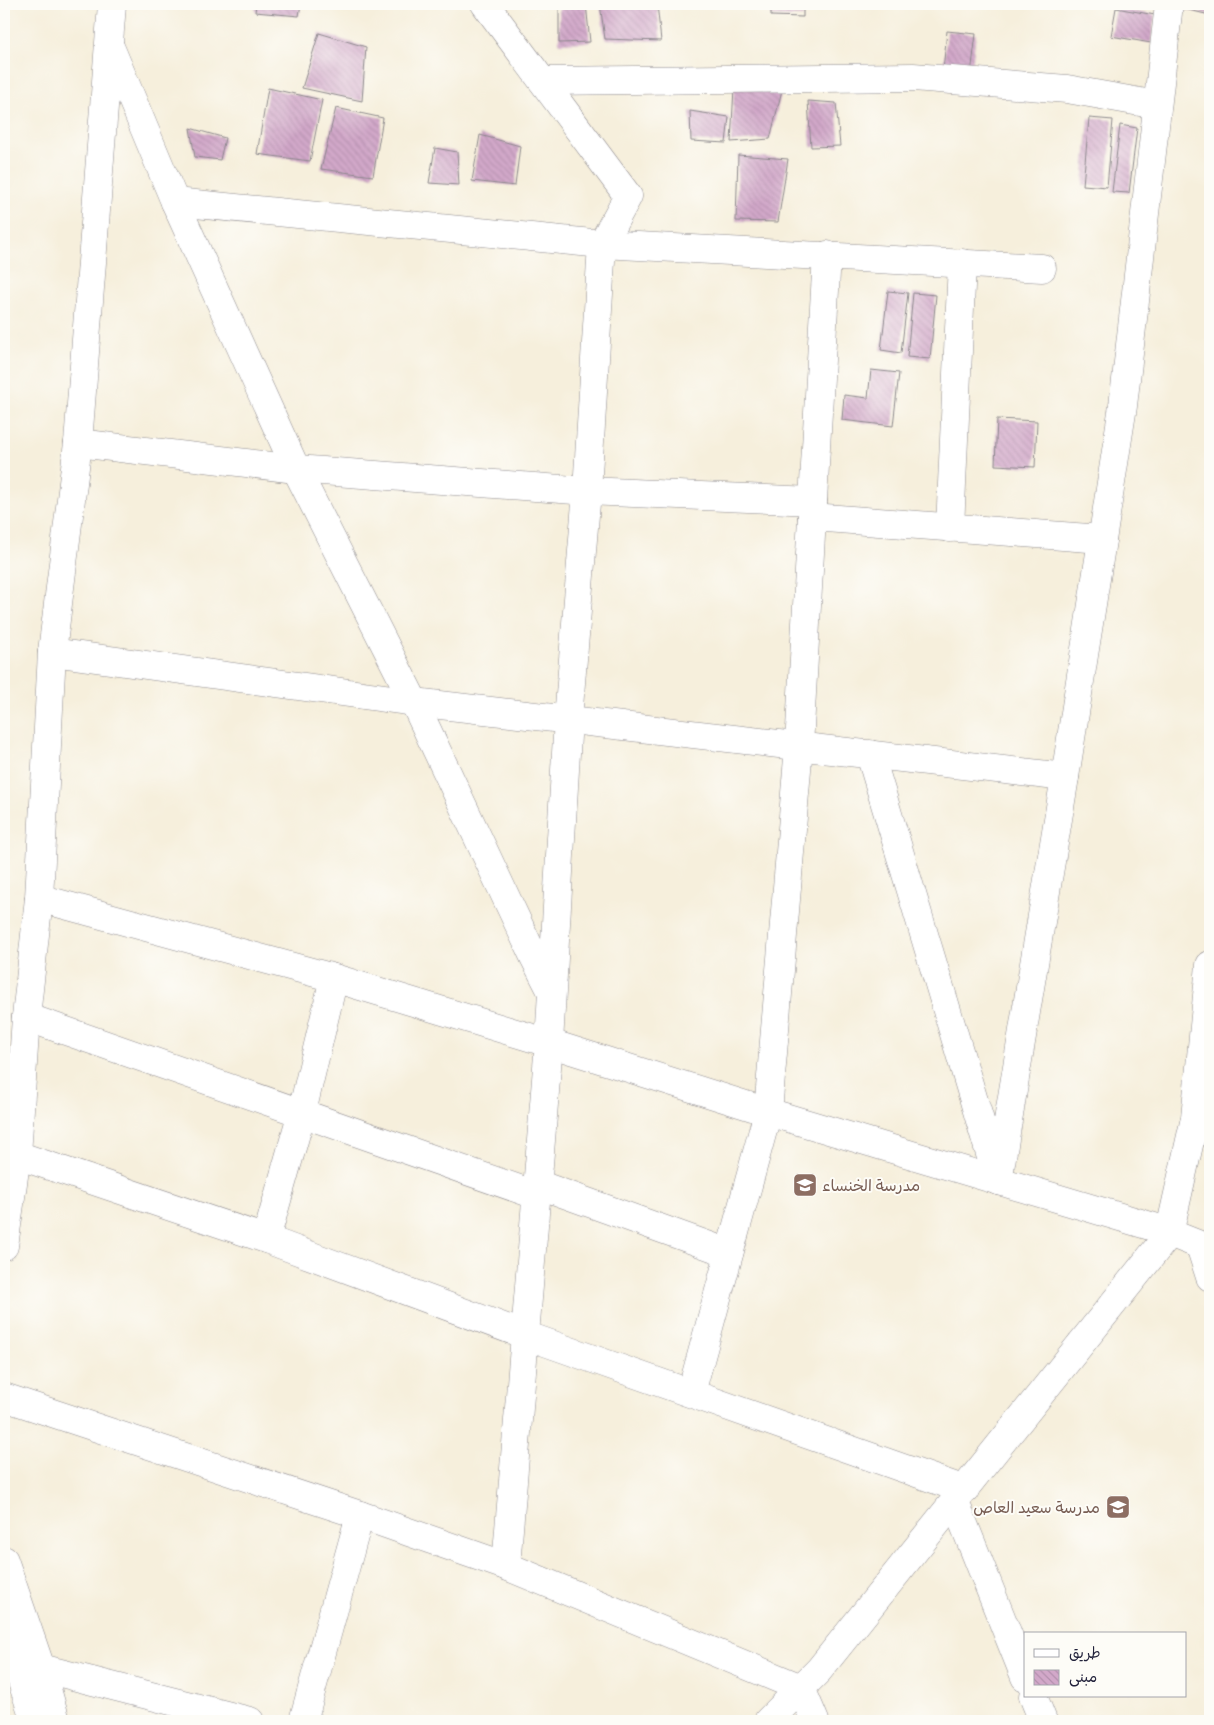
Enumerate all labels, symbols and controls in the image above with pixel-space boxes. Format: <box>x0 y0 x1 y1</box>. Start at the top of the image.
school or university icon: مدرسة الخنساء <box>792 1172 818 1198</box>
place label: مدرسة الخنساء <box>822 1174 920 1196</box>
school or university icon: مدرسة سعيد العاص <box>1105 1494 1131 1520</box>
place label: مدرسة سعيد العاص <box>973 1496 1100 1518</box>
legend <box>1024 1632 1186 1698</box>
text: طريق <box>1069 1642 1101 1663</box>
text: مبنى <box>1069 1666 1097 1687</box>

